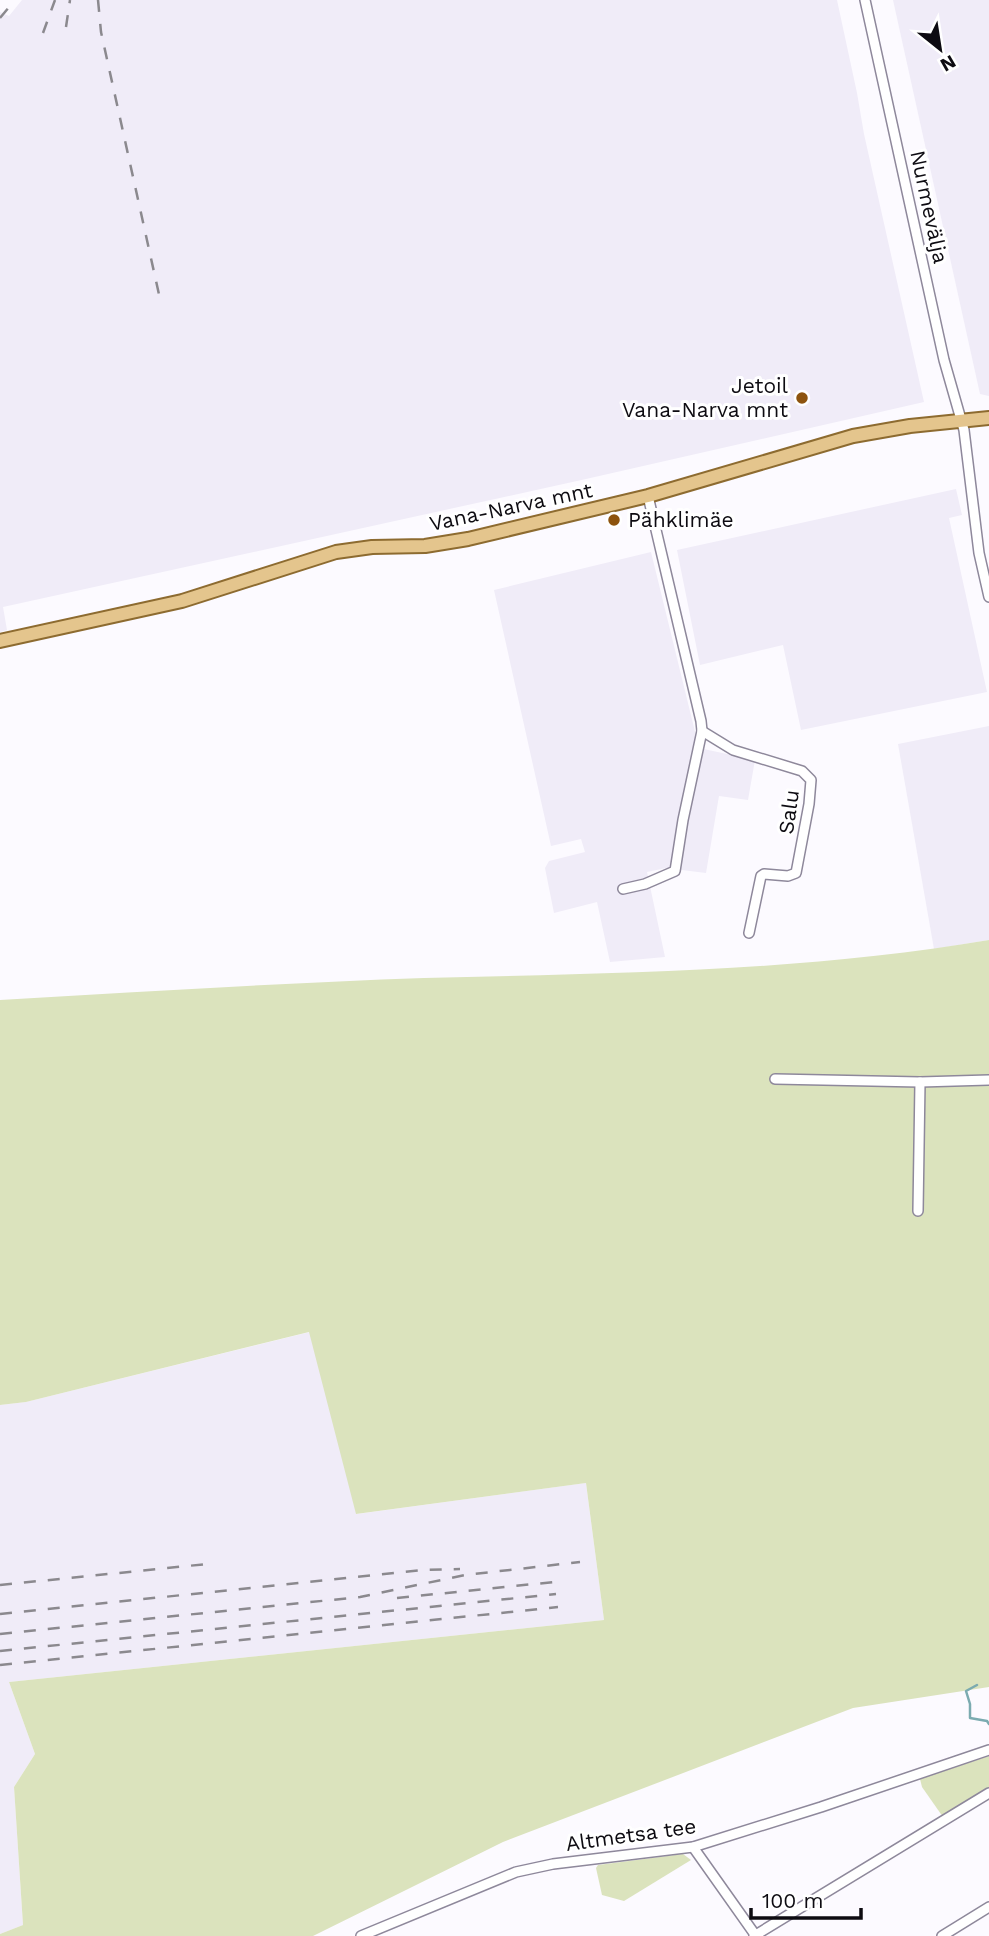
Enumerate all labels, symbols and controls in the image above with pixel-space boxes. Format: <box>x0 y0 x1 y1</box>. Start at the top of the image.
north arrow <box>905 14 975 84</box>
text: N <box>936 50 960 77</box>
street label: Nurmevälja <box>905 148 954 266</box>
place label: Jetoil Vana-Narva mnt <box>622 373 789 422</box>
marker: Jetoil Vana-Narva mnt <box>794 390 810 406</box>
street label: Vana-Narva mnt <box>427 477 595 536</box>
place label: Pähklimäe <box>628 507 734 532</box>
marker: Pähklimäe <box>606 512 622 528</box>
street label: Salu <box>773 788 804 836</box>
street label: Altmetsa tee <box>564 1813 698 1856</box>
scale bar <box>751 1876 861 1920</box>
text: 100 m <box>762 1888 824 1913</box>

